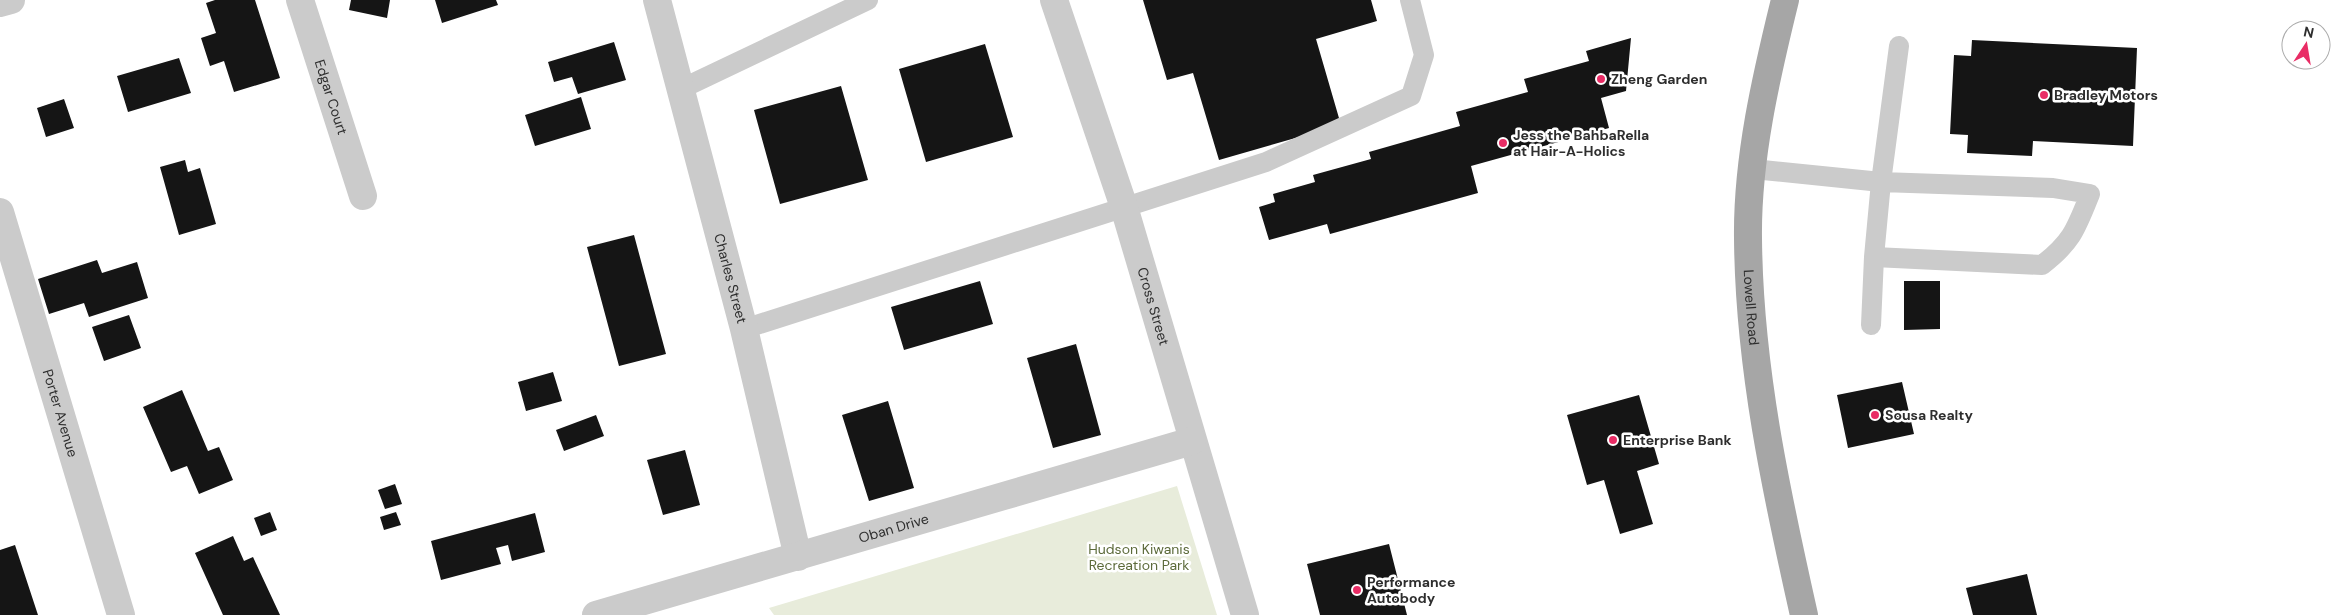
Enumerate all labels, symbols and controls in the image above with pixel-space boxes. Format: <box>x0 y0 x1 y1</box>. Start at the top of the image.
north arrow <box>2281 20 2331 70</box>
text: N <box>2302 22 2316 42</box>
street label: Edgar Court <box>311 57 352 137</box>
place label: Zheng Garden <box>1611 70 1707 88</box>
marker: Zheng Garden <box>1595 73 1607 85</box>
place label: Bradley Motors <box>2054 86 2158 104</box>
marker: Bradley Motors <box>2038 89 2050 101</box>
place label: Jess the BahbaRella at Hair-A-Holics <box>1513 126 1649 160</box>
marker: Jess the BahbaRella at Hair-A-Holics <box>1497 137 1509 149</box>
street label: Charles Street <box>710 231 751 325</box>
street label: Cross Street <box>1133 265 1174 348</box>
street label: Lowell Road <box>1740 269 1763 346</box>
street label: Porter Avenue <box>39 367 82 459</box>
place label: Sousa Realty <box>1885 406 1973 424</box>
marker: Sousa Realty <box>1869 409 1881 421</box>
place label: Enterprise Bank <box>1623 431 1732 449</box>
marker: Enterprise Bank <box>1607 434 1619 446</box>
street label: Oban Drive <box>856 509 931 547</box>
park label: Hudson Kiwanis Recreation Park <box>1088 540 1190 574</box>
place label: Performance Autobody <box>1367 573 1456 607</box>
marker: Performance Autobody <box>1351 584 1363 596</box>

